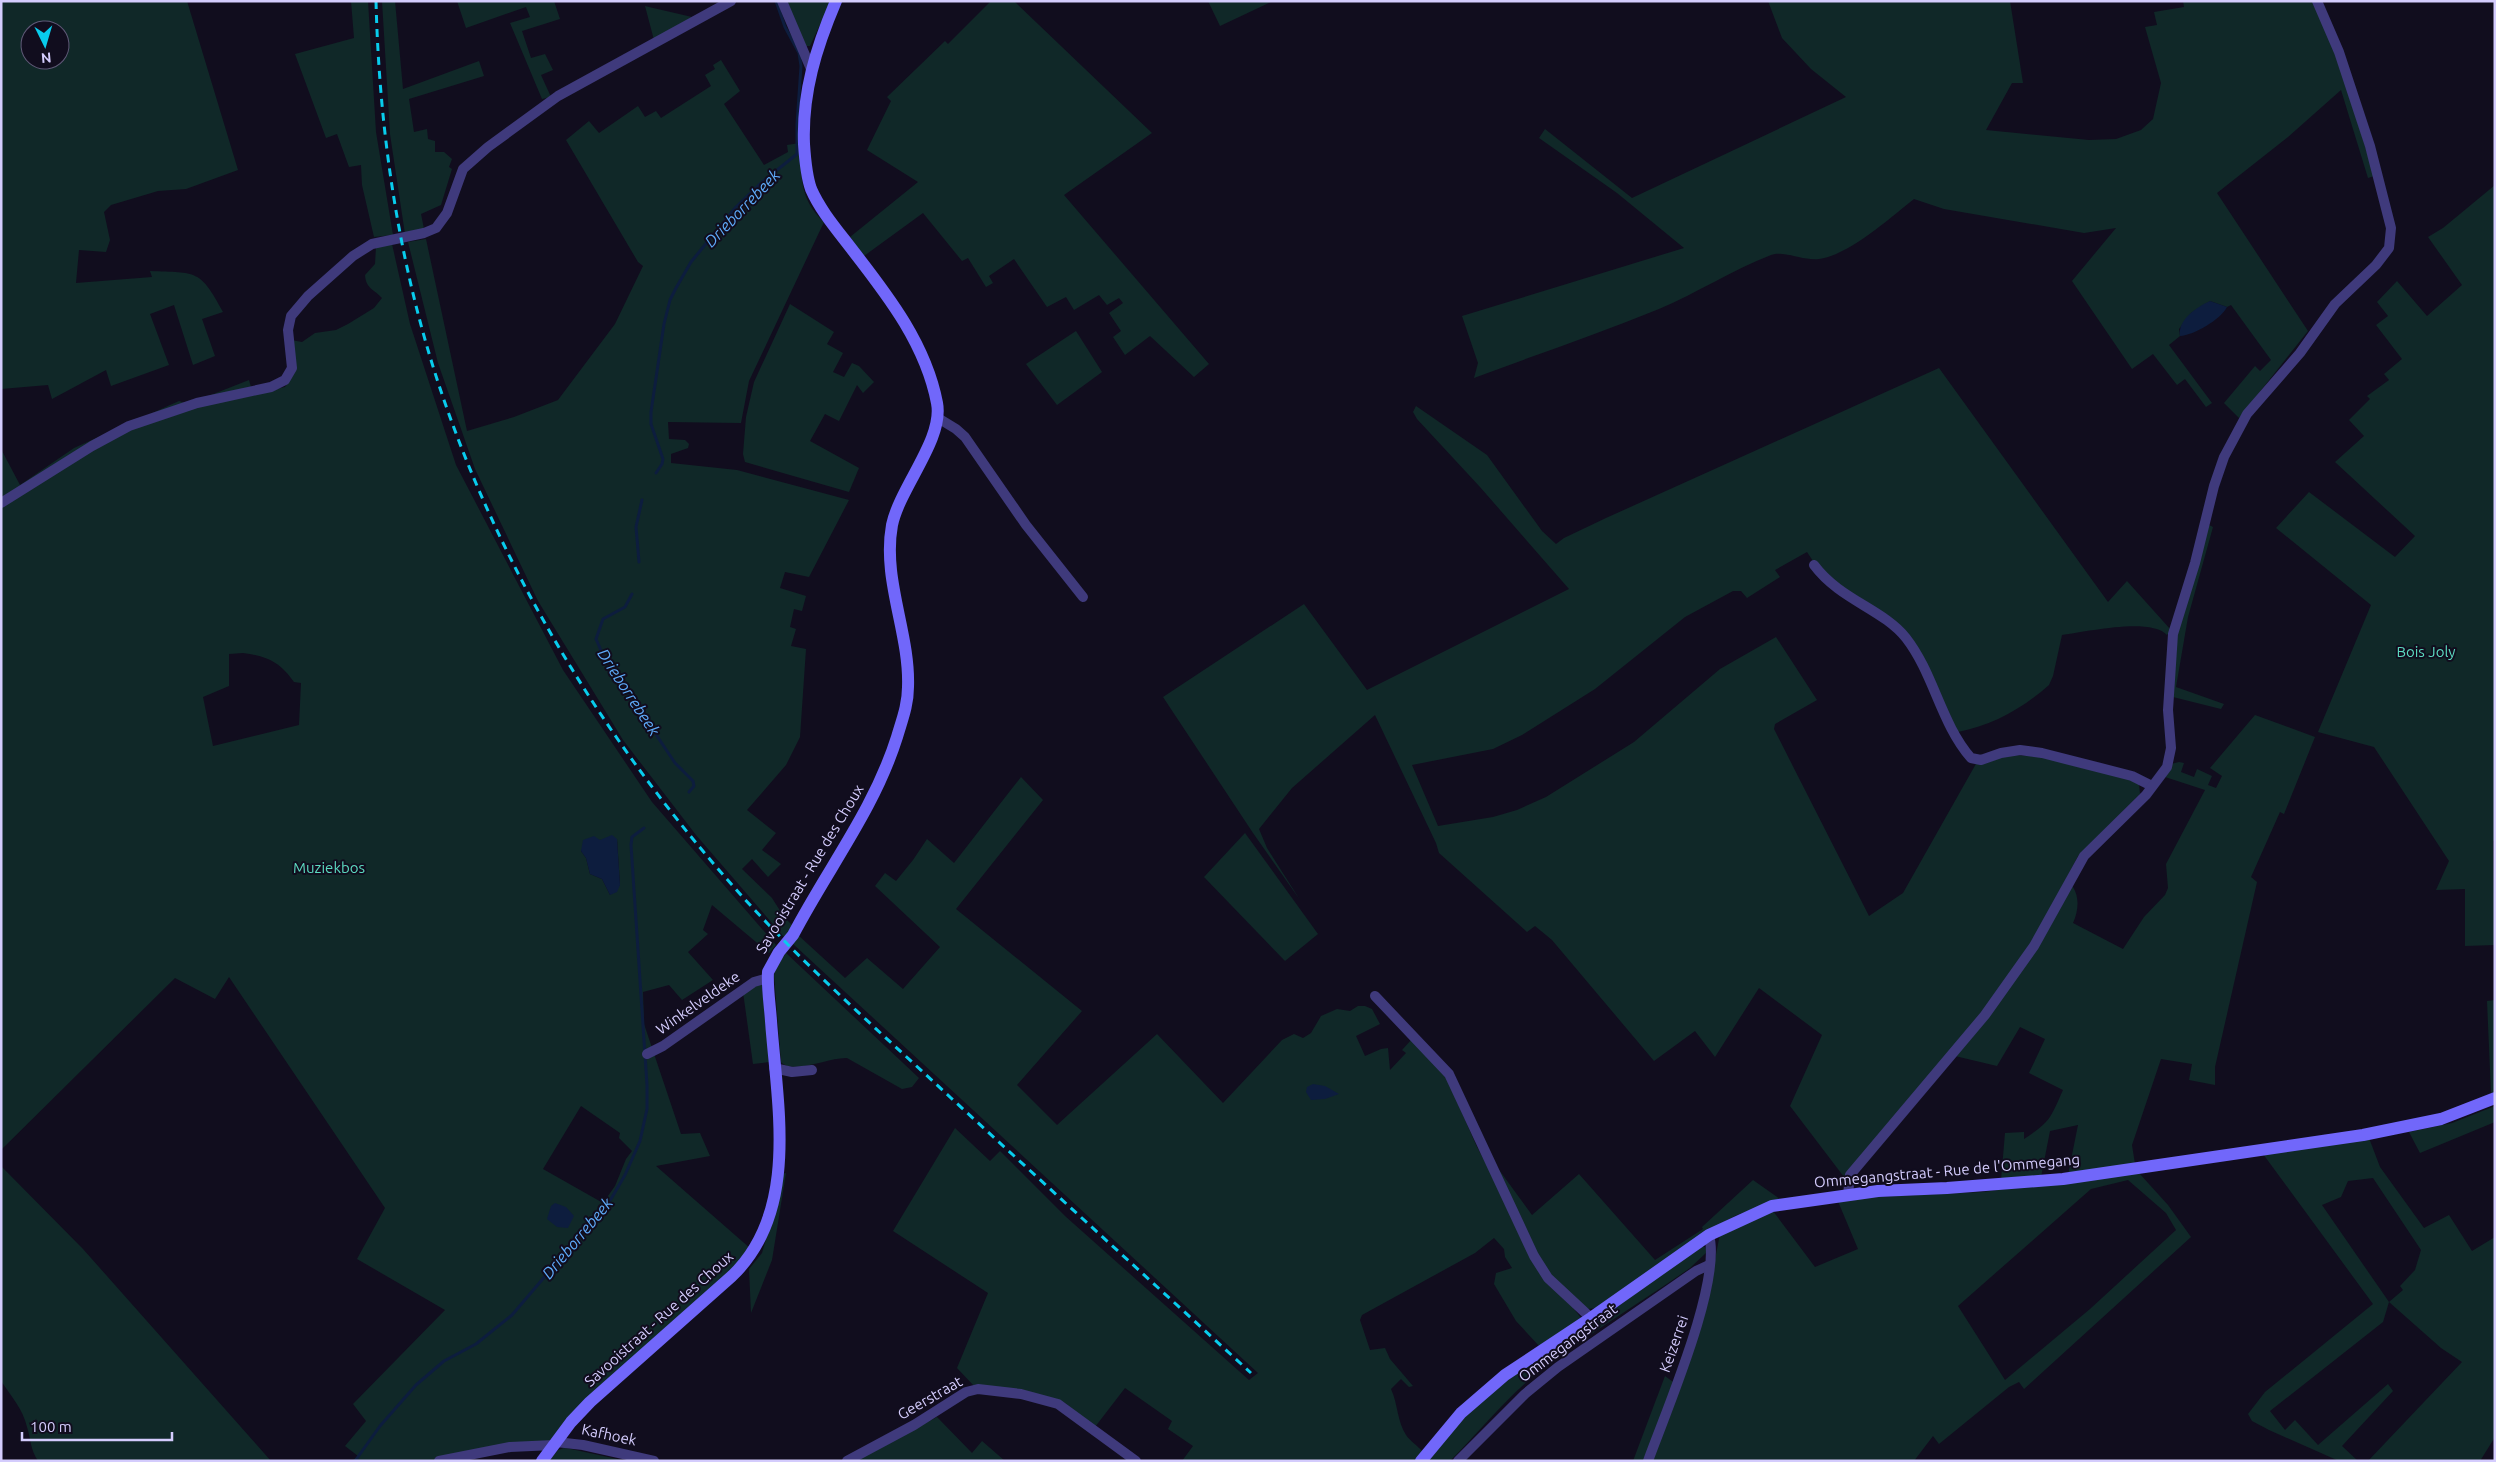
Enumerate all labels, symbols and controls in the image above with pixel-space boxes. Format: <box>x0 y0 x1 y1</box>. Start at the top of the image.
north arrow <box>20 20 70 70</box>
text: N <box>40 50 52 66</box>
water label: Drieborrebeek <box>701 165 784 250</box>
park label: Bois Joly <box>2396 643 2456 660</box>
water label: Drieborrebeek <box>594 645 664 740</box>
street label: Savooistraat - Rue des Choux <box>752 781 867 956</box>
park label: Muziekbos <box>293 859 365 876</box>
street label: Winkelveldeke <box>653 968 743 1038</box>
street label: Ommegangstraat - Rue de l'Ommegang <box>1813 1150 2081 1191</box>
water label: Drieborrebeek <box>538 1193 617 1282</box>
street label: Savooistraat - Rue des Choux <box>581 1247 737 1390</box>
street label: Ommegangstraat <box>1515 1300 1620 1385</box>
street label: Keizerrei <box>1656 1313 1691 1375</box>
street label: Geerstraat <box>894 1372 965 1423</box>
scale bar <box>22 1410 172 1442</box>
text: 100 m <box>30 1418 72 1435</box>
street label: Kafhoek <box>580 1420 639 1449</box>

